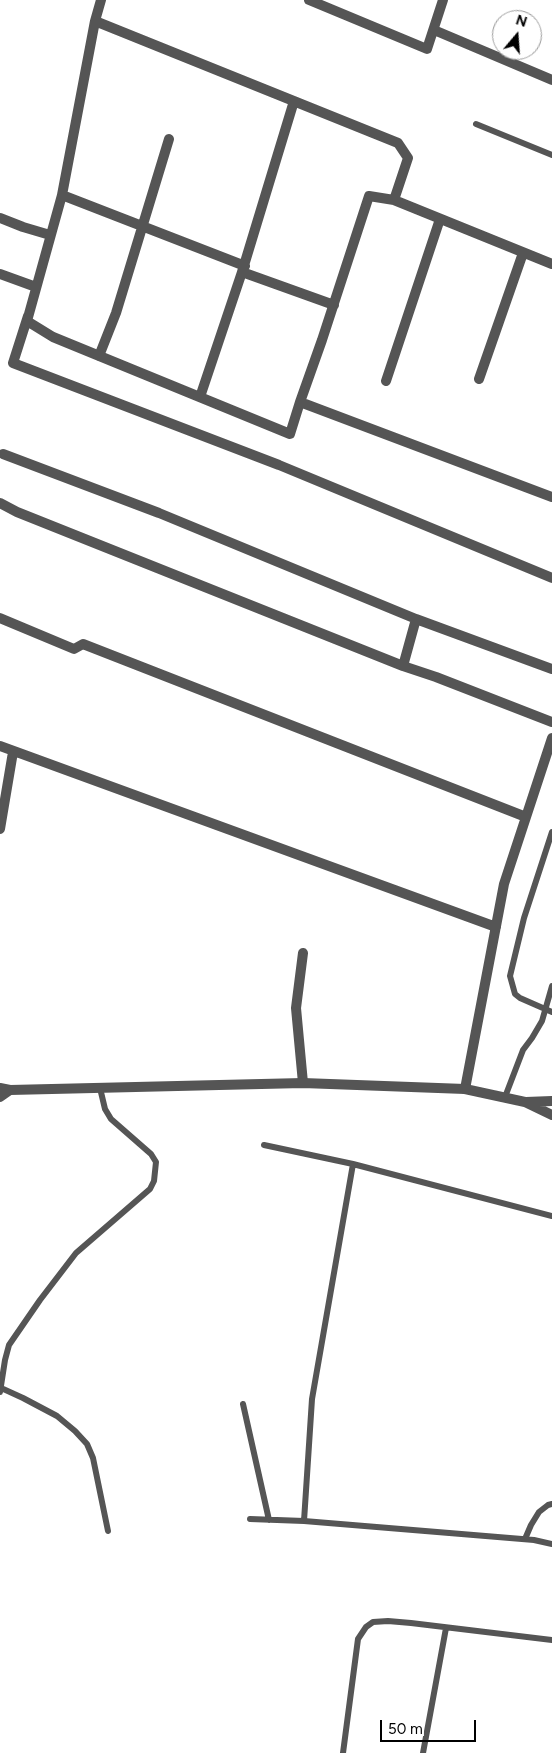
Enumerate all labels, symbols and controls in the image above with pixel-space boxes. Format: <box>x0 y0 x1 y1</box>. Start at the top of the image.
north arrow <box>492 10 542 60</box>
text: N <box>514 11 529 31</box>
scale bar <box>382 1710 478 1742</box>
text: 50 m <box>388 1720 423 1738</box>

